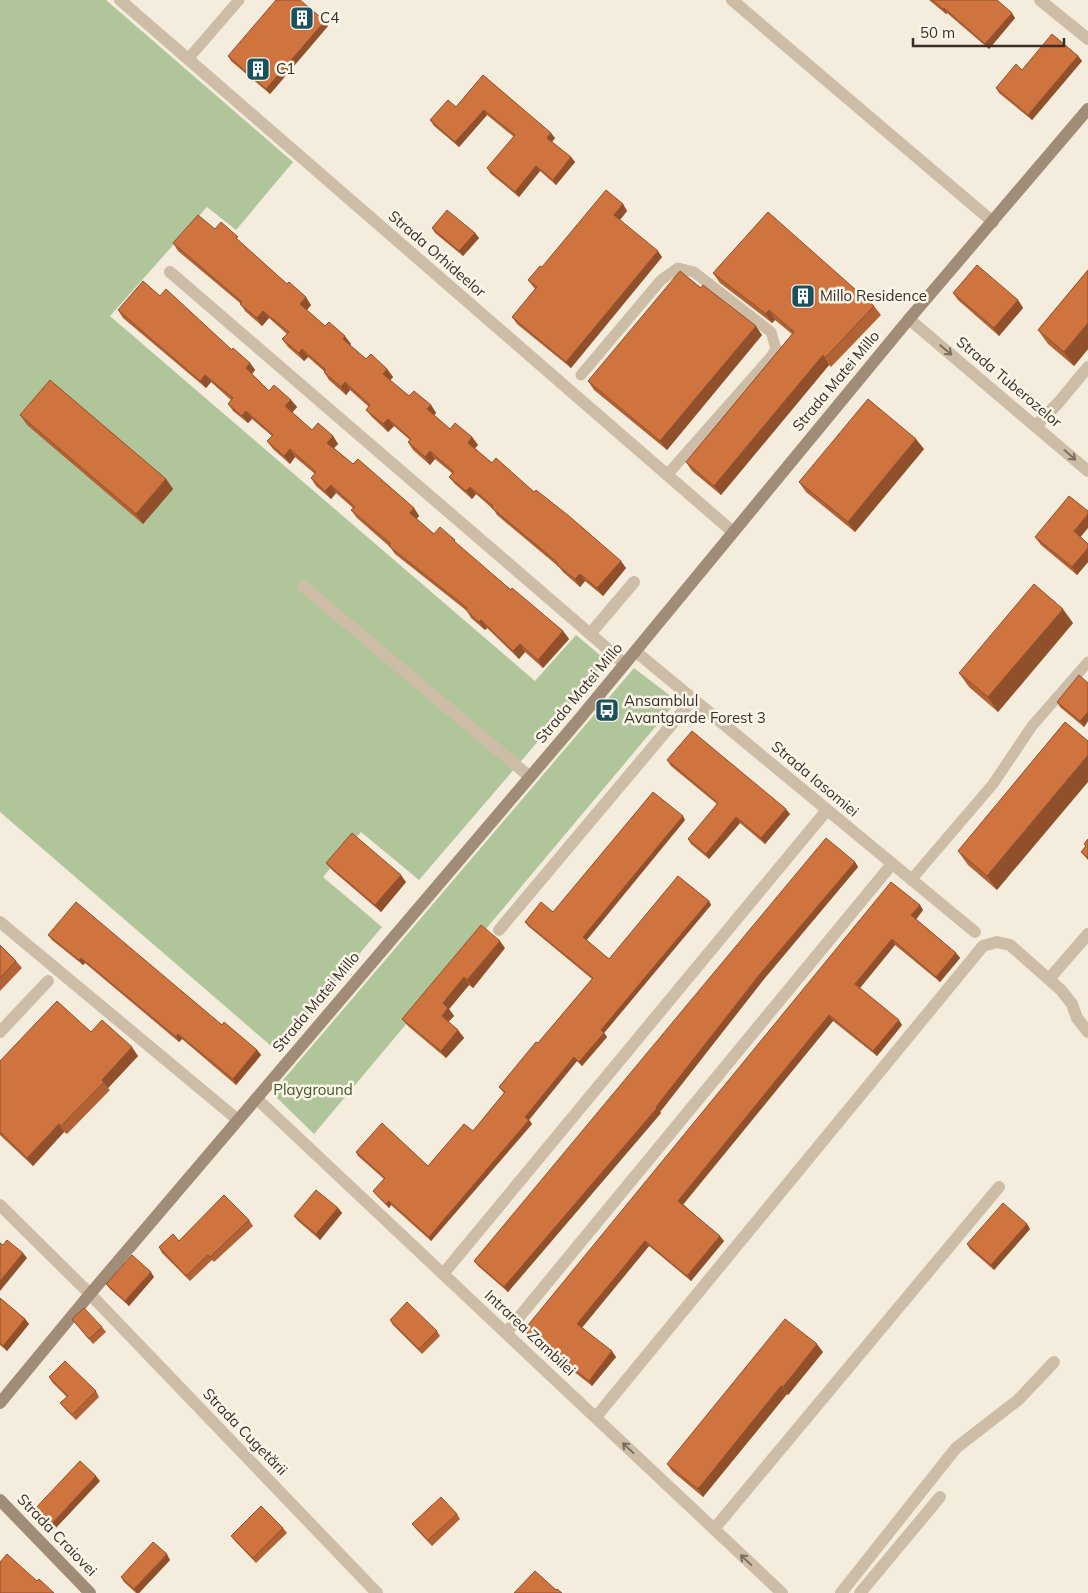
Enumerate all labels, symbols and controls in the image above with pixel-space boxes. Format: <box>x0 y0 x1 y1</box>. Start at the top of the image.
building icon: C4 <box>289 5 315 31</box>
place label: C4 <box>320 8 339 27</box>
scale bar <box>913 15 1064 47</box>
text: 50 m <box>920 23 955 42</box>
building icon: C1 <box>245 56 271 82</box>
place label: C1 <box>276 59 295 78</box>
street label: Strada Orhideelor <box>385 206 490 302</box>
building icon: Millo Residence <box>790 283 816 309</box>
place label: Millo Residence <box>820 286 927 305</box>
street label: Strada Matei Millo <box>788 326 883 435</box>
street label: Strada Tuberozelor <box>953 332 1066 432</box>
one-way arrow <box>939 345 952 356</box>
one-way arrow <box>1063 450 1076 461</box>
street label: Strada Matei Millo <box>531 638 626 747</box>
place label: Ansamblul Avantgarde Forest 3 <box>624 691 766 727</box>
bus stop icon: Ansamblul Avantgarde Forest 3 <box>594 697 620 723</box>
street label: Strada Iasomiei <box>768 737 863 821</box>
street label: Strada Matei Millo <box>268 947 363 1056</box>
park label: Playground <box>273 1080 353 1099</box>
street label: Intrarea Zambilei <box>481 1286 580 1380</box>
street label: Strada Cugetării <box>199 1384 292 1479</box>
one-way arrow <box>622 1442 634 1454</box>
street label: Strada Craiovei <box>13 1490 101 1580</box>
one-way arrow <box>740 1554 752 1566</box>

